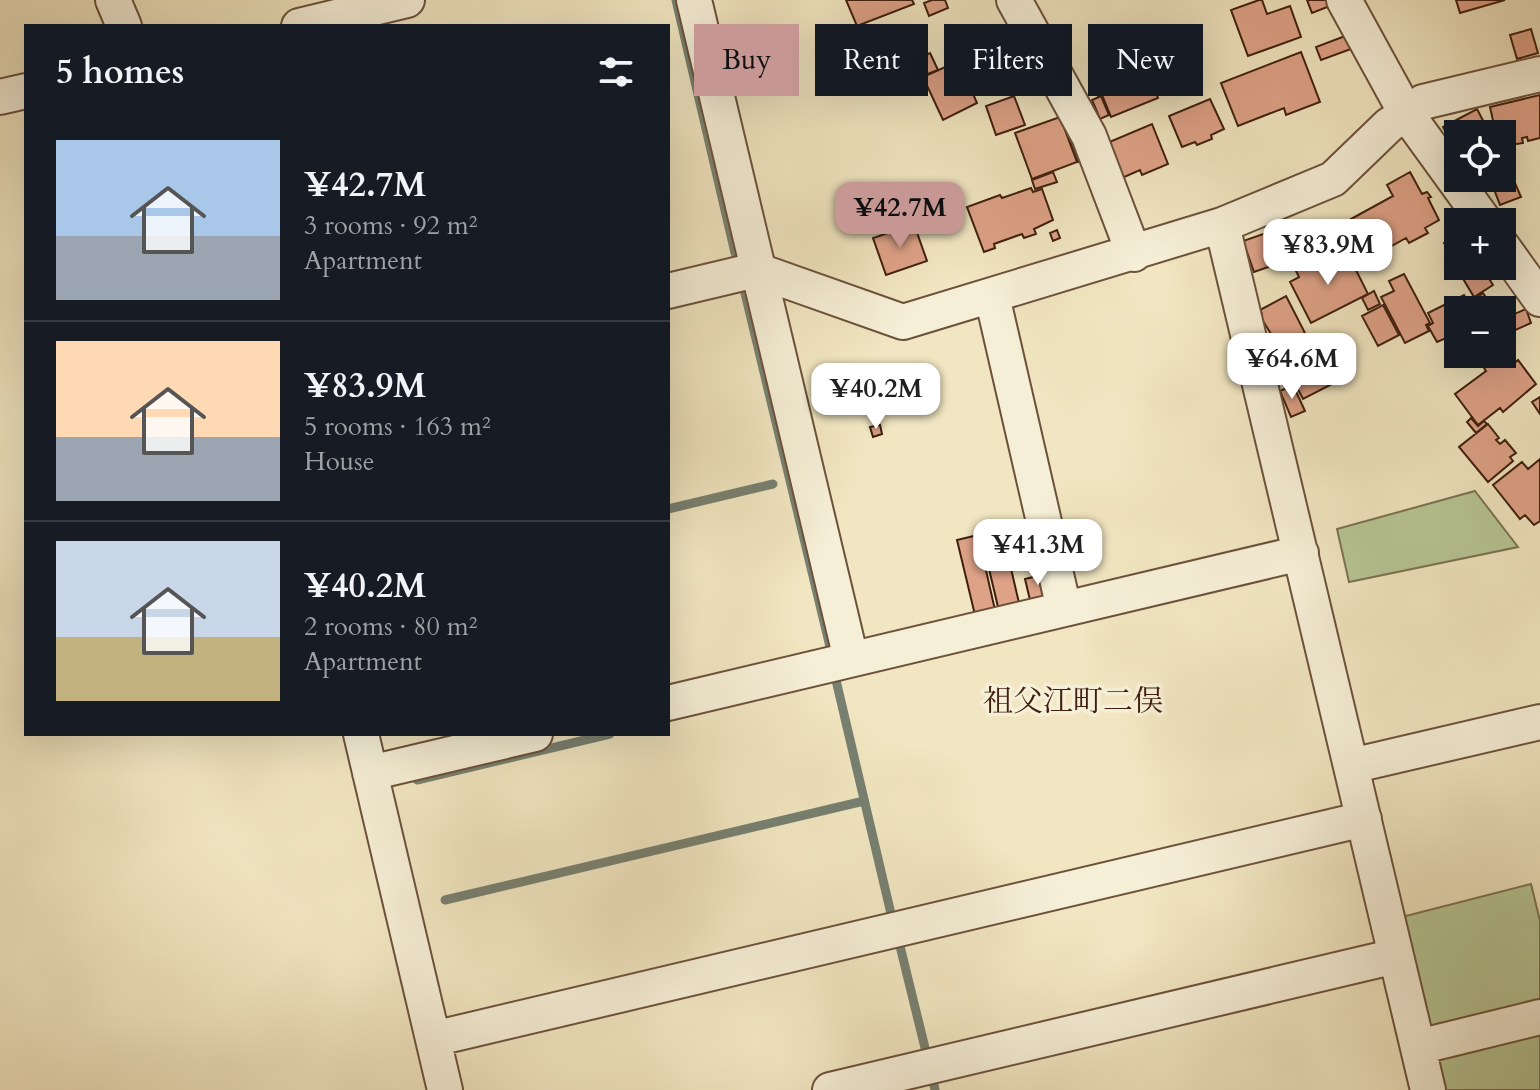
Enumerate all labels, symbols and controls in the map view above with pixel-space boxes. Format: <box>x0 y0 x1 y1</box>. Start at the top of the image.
chip: Buy <box>694 24 799 96</box>
chip: Rent <box>815 24 928 96</box>
chip: Filters <box>944 24 1072 96</box>
chip: New <box>1088 24 1203 96</box>
text: 5 homes <box>56 49 184 95</box>
icon: filters <box>594 50 638 94</box>
map controls <box>1444 120 1516 368</box>
button: locate <box>1444 120 1516 192</box>
text: ¥42.7M <box>304 162 426 208</box>
icon: home <box>120 172 216 268</box>
pin: ¥42.7M <box>835 182 965 250</box>
text: ¥42.7M <box>853 190 947 225</box>
text: 3 rooms · 92 m² <box>304 208 477 243</box>
button: + <box>1444 208 1516 280</box>
pin: ¥83.9M <box>1263 219 1393 287</box>
text: ¥83.9M <box>1281 227 1375 262</box>
text: Apartment <box>304 243 422 278</box>
button: − <box>1444 296 1516 368</box>
pin: ¥64.6M <box>1227 333 1357 401</box>
text: ¥64.6M <box>1245 341 1339 376</box>
text: ¥83.9M <box>304 363 426 409</box>
pin: ¥40.2M <box>811 363 941 431</box>
text: ¥40.2M <box>829 371 923 406</box>
icon: home <box>120 373 216 469</box>
text: 5 rooms · 163 m² <box>304 409 491 444</box>
text: House <box>304 444 375 479</box>
pin: ¥41.3M <box>973 519 1103 587</box>
text: ¥41.3M <box>991 527 1085 562</box>
text: ¥40.2M <box>304 563 426 609</box>
icon: home <box>120 573 216 669</box>
text: 2 rooms · 80 m² <box>304 609 477 644</box>
text: Apartment <box>304 644 422 679</box>
district label: 祖父江町二俣 <box>983 681 1163 722</box>

